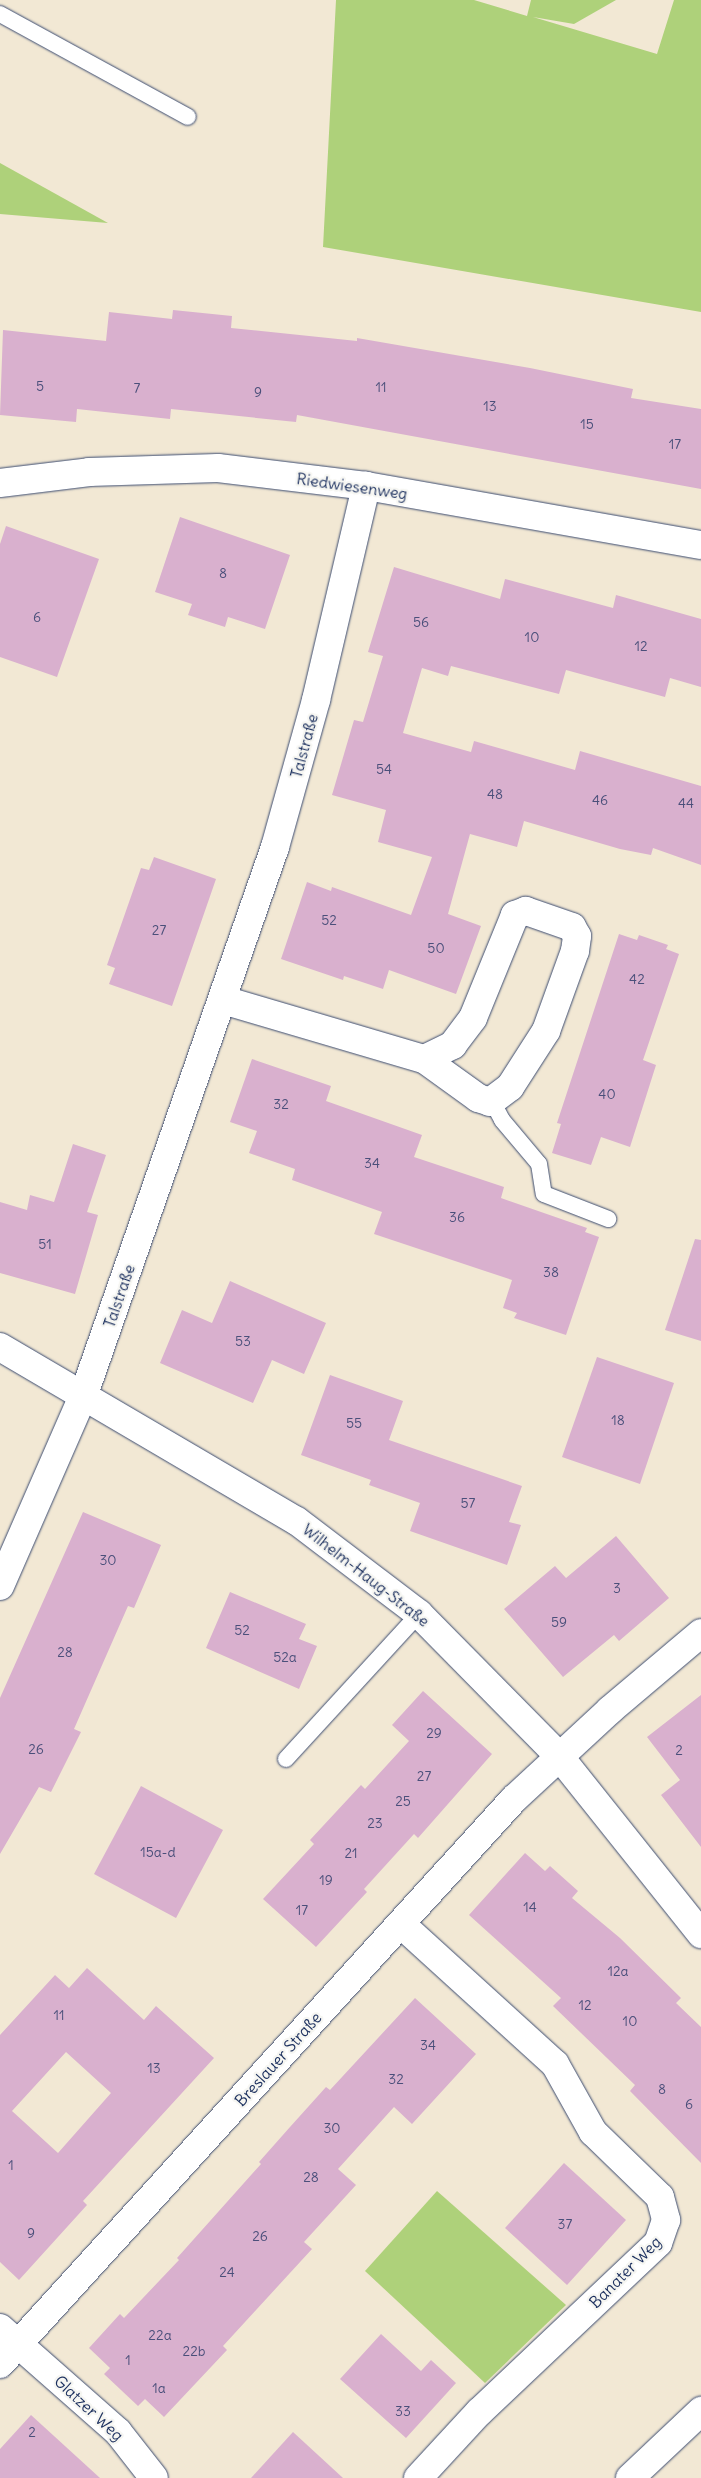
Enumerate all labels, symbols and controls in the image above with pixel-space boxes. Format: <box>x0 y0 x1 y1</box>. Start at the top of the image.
house number: 5 <box>36 378 44 394</box>
house number: 11 <box>375 379 387 395</box>
house number: 7 <box>134 380 140 396</box>
house number: 9 <box>254 384 262 400</box>
house number: 13 <box>483 398 497 414</box>
house number: 15 <box>580 416 594 432</box>
house number: 17 <box>669 436 681 452</box>
street label: Riedwiesenweg <box>295 469 409 503</box>
house number: 8 <box>219 565 227 581</box>
house number: 6 <box>33 609 41 625</box>
house number: 56 <box>413 614 429 630</box>
house number: 10 <box>525 629 539 645</box>
house number: 12 <box>634 638 648 654</box>
street label: Talstraße <box>286 712 322 780</box>
house number: 54 <box>376 761 392 777</box>
house number: 48 <box>487 786 503 802</box>
house number: 46 <box>592 792 608 808</box>
house number: 44 <box>678 795 694 811</box>
house number: 52 <box>321 912 337 928</box>
house number: 27 <box>152 922 166 938</box>
house number: 50 <box>427 940 445 956</box>
house number: 42 <box>629 971 645 987</box>
house number: 40 <box>598 1086 616 1102</box>
house number: 32 <box>273 1096 289 1112</box>
house number: 34 <box>364 1155 380 1171</box>
house number: 36 <box>449 1209 465 1225</box>
house number: 51 <box>38 1236 52 1252</box>
street label: Talstraße <box>99 1262 139 1330</box>
house number: 38 <box>543 1264 559 1280</box>
house number: 53 <box>235 1333 251 1349</box>
house number: 18 <box>611 1412 625 1428</box>
house number: 55 <box>346 1415 362 1431</box>
house number: 57 <box>461 1495 475 1511</box>
street label: Wilhelm-Haug-Straße <box>299 1519 433 1631</box>
house number: 30 <box>99 1552 117 1568</box>
house number: 3 <box>613 1580 621 1596</box>
house number: 59 <box>551 1614 567 1630</box>
house number: 52 <box>234 1622 250 1638</box>
house number: 28 <box>57 1644 73 1660</box>
house number: 52a <box>273 1649 297 1665</box>
house number: 29 <box>426 1725 442 1741</box>
house number: 26 <box>28 1741 44 1757</box>
house number: 2 <box>675 1742 683 1758</box>
house number: 27 <box>417 1768 431 1784</box>
house number: 25 <box>395 1793 411 1809</box>
house number: 23 <box>367 1815 383 1831</box>
house number: 15a-d <box>140 1844 176 1860</box>
house number: 21 <box>344 1845 358 1861</box>
house number: 19 <box>319 1872 333 1888</box>
house number: 14 <box>523 1899 537 1915</box>
house number: 17 <box>296 1902 308 1918</box>
house number: 12a <box>607 1963 629 1979</box>
house number: 12 <box>578 1997 592 2013</box>
house number: 11 <box>53 2007 65 2023</box>
street label: Breslauer Straße <box>231 2008 325 2110</box>
house number: 10 <box>623 2013 637 2029</box>
house number: 34 <box>420 2037 436 2053</box>
house number: 13 <box>147 2060 161 2076</box>
house number: 32 <box>388 2071 404 2087</box>
house number: 8 <box>658 2081 666 2097</box>
house number: 6 <box>685 2096 693 2112</box>
house number: 30 <box>323 2120 341 2136</box>
house number: 1 <box>8 2157 14 2173</box>
house number: 28 <box>303 2169 319 2185</box>
house number: 37 <box>558 2216 572 2232</box>
house number: 9 <box>27 2225 35 2241</box>
house number: 26 <box>252 2228 268 2244</box>
street label: Banater Weg <box>585 2232 665 2312</box>
house number: 24 <box>219 2264 235 2280</box>
house number: 22a <box>148 2327 172 2343</box>
house number: 22b <box>182 2343 206 2359</box>
house number: 1 <box>125 2352 131 2368</box>
street label: Glatzer Weg <box>50 2371 128 2445</box>
house number: 1a <box>152 2380 166 2396</box>
house number: 33 <box>395 2403 411 2419</box>
house number: 2 <box>28 2424 36 2440</box>

